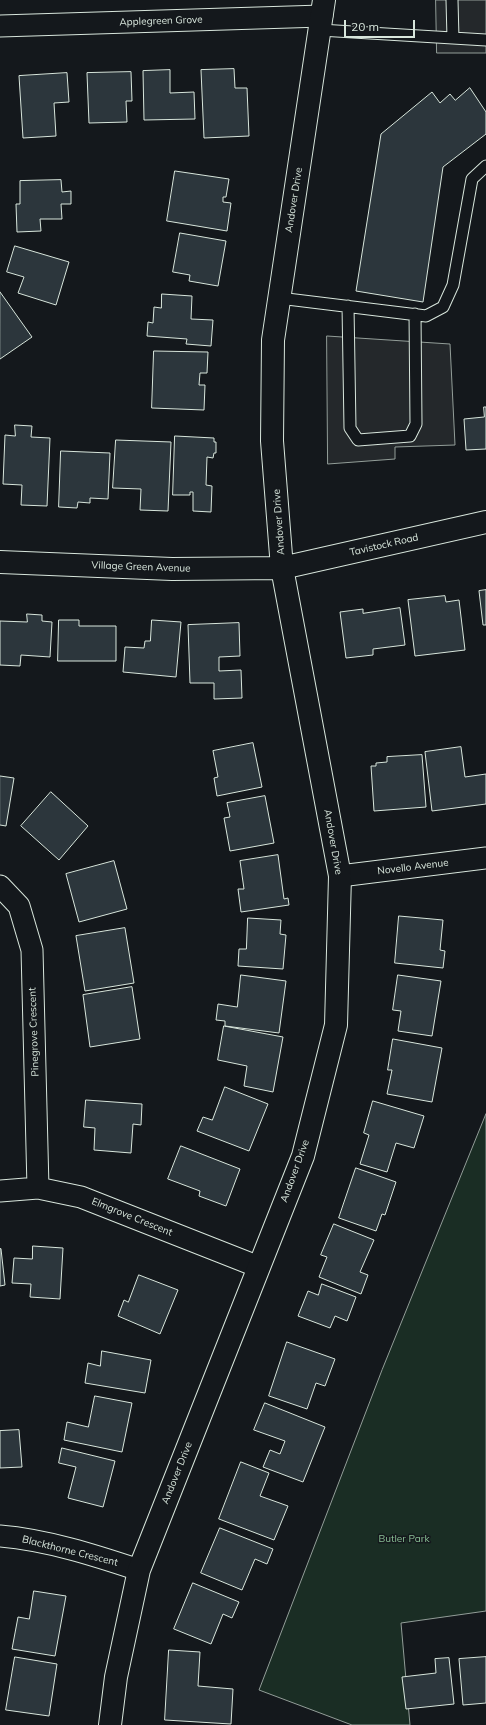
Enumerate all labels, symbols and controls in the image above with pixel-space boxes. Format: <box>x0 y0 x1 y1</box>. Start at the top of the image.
scale bar <box>346 12 417 38</box>
street label: Applegreen Grove <box>119 14 203 28</box>
text: 20 m <box>351 19 379 34</box>
street label: Andover Drive <box>283 167 305 233</box>
street label: Andover Drive <box>271 489 287 555</box>
street label: Tavistock Road <box>348 531 420 559</box>
street label: Village Green Avenue <box>91 559 191 575</box>
street label: Andover Drive <box>321 808 345 876</box>
street label: Novello Avenue <box>377 857 449 877</box>
street label: Pinegrove Crescent <box>26 987 42 1077</box>
street label: Andover Drive <box>278 1138 312 1204</box>
street label: Elmgrove Crescent <box>90 1195 174 1239</box>
street label: Andover Drive <box>159 1440 195 1506</box>
street label: Blackthorne Crescent <box>21 1533 119 1569</box>
park label: Butler Park <box>378 1533 430 1545</box>

